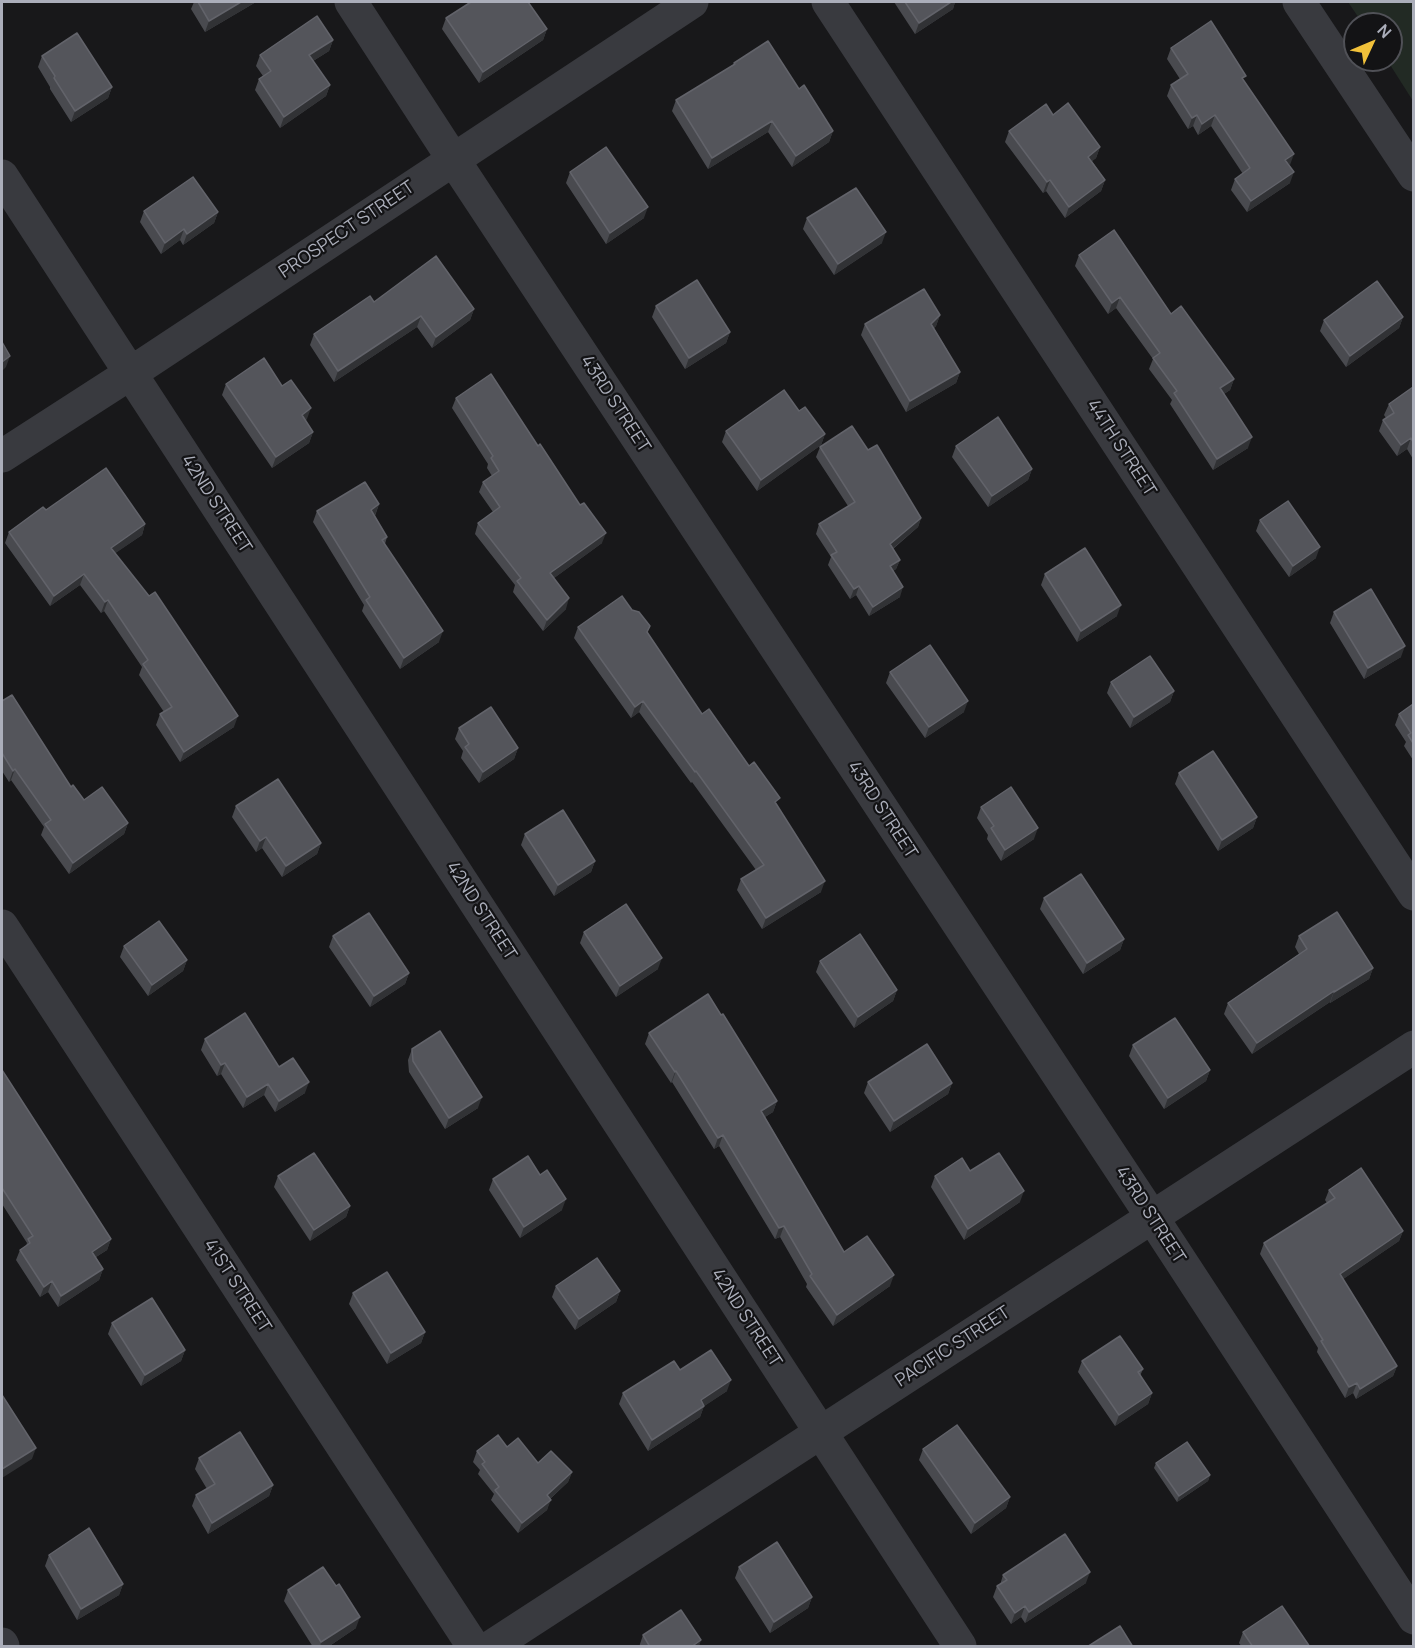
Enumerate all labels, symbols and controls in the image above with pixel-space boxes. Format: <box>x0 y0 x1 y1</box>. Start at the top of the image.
north arrow <box>1343 12 1403 72</box>
text: N <box>1373 19 1396 43</box>
street label: PROSPECT STREET <box>275 177 419 283</box>
street label: 43RD STREET <box>575 351 655 457</box>
street label: 44TH STREET <box>1082 395 1160 501</box>
street label: 42ND STREET <box>176 451 256 557</box>
street label: 43RD STREET <box>842 757 922 863</box>
street label: 42ND STREET <box>441 858 521 964</box>
street label: 43RD STREET <box>1110 1162 1190 1268</box>
street label: 41ST STREET <box>199 1235 275 1337</box>
street label: 42ND STREET <box>706 1265 786 1371</box>
street label: PACIFIC STREET <box>892 1302 1014 1392</box>

